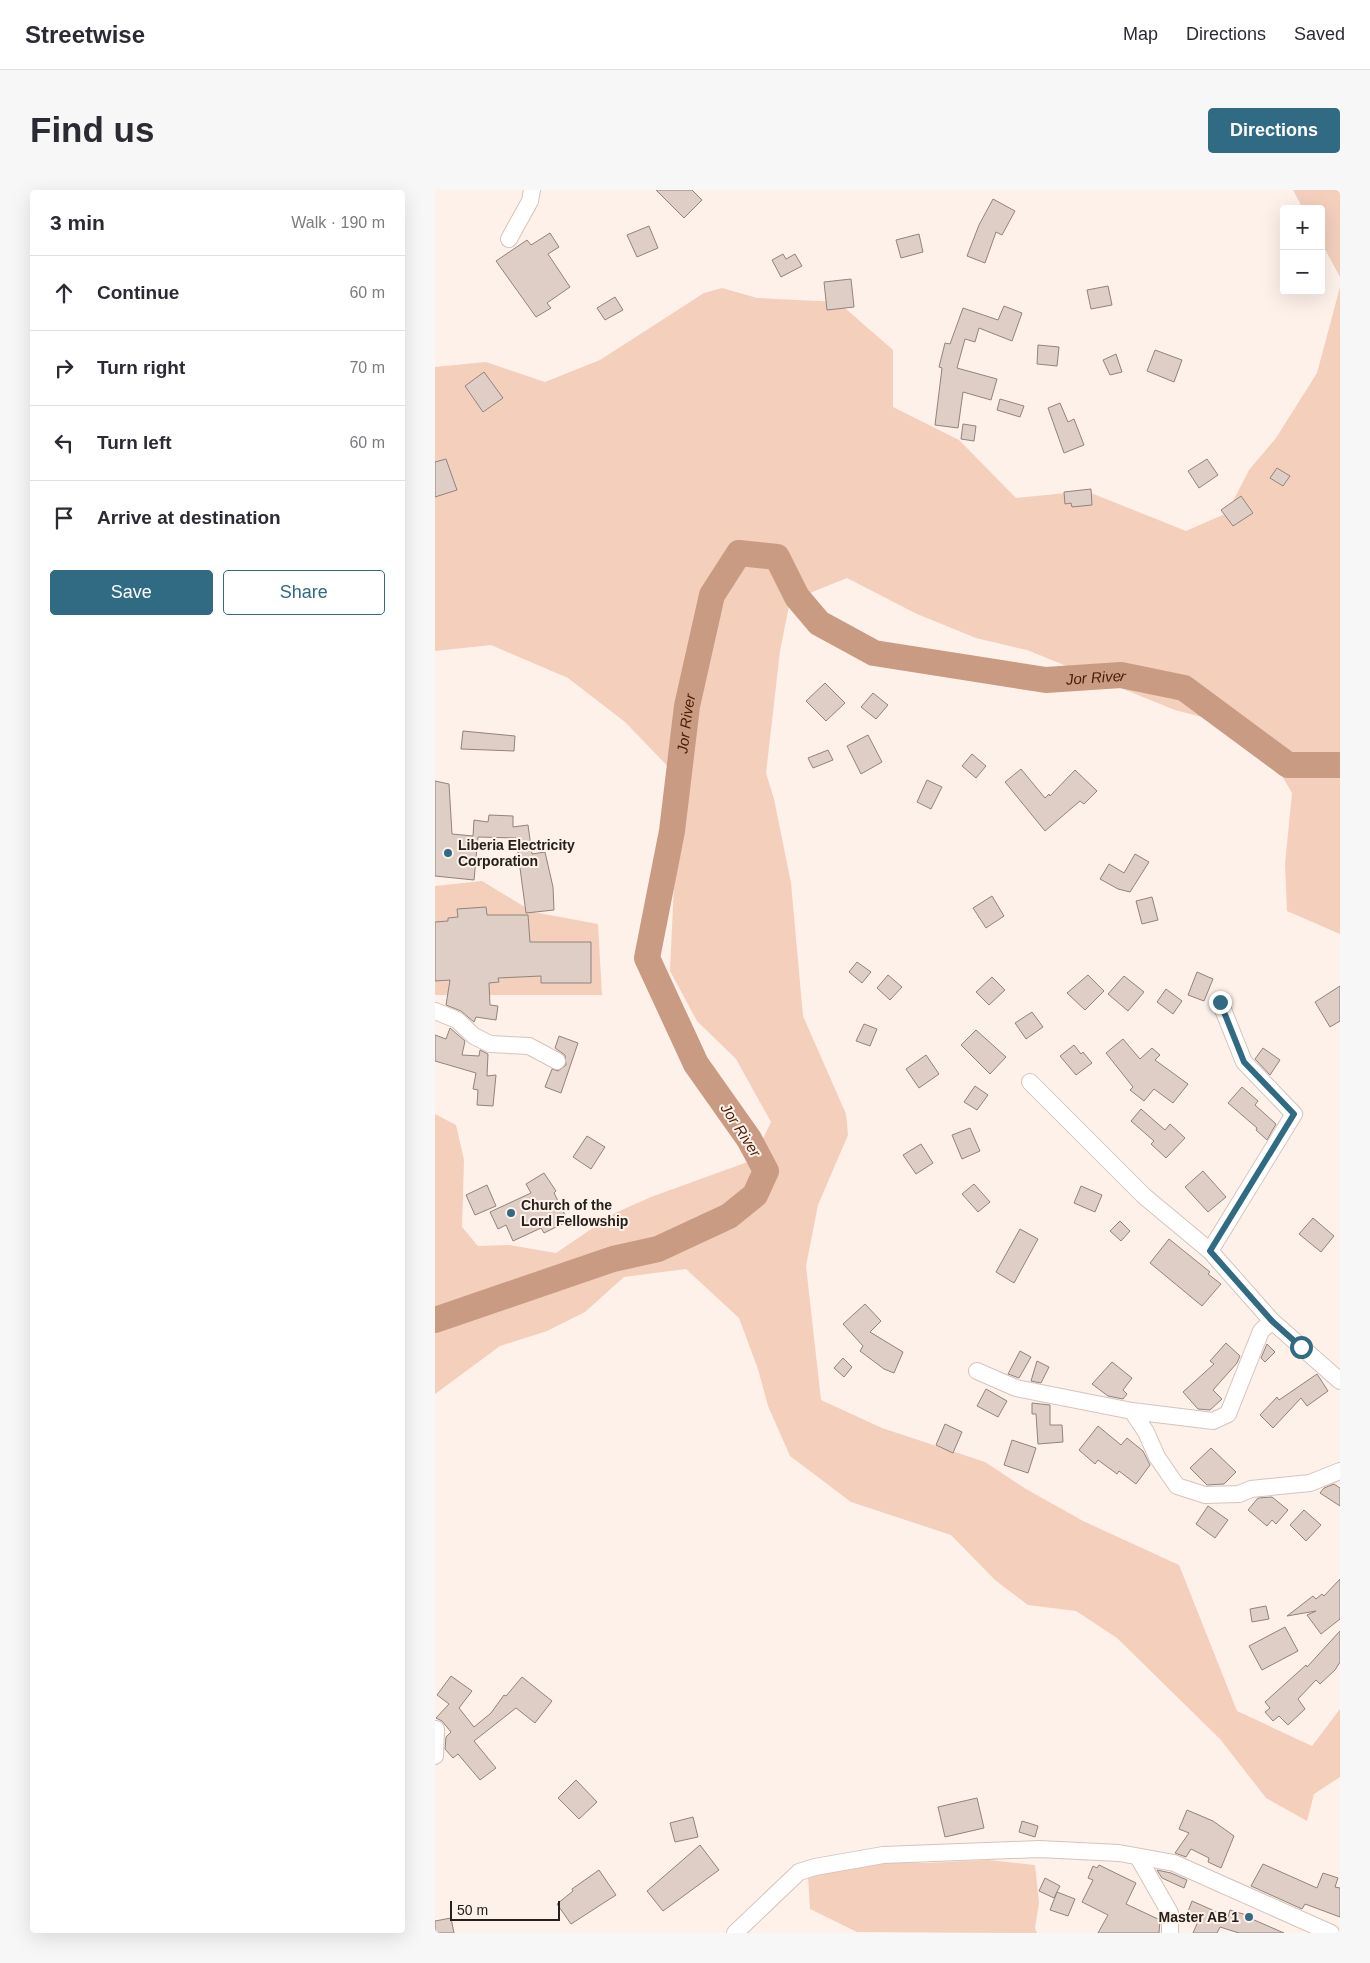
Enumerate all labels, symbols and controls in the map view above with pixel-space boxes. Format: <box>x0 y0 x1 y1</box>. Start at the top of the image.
text: Streetwise <box>25 21 145 48</box>
text: Map <box>1123 24 1158 44</box>
text: Directions <box>1186 24 1266 44</box>
text: Saved <box>1294 24 1345 44</box>
button: Directions <box>1208 108 1340 153</box>
text: Find us <box>30 110 154 149</box>
map controls <box>1280 205 1325 295</box>
button: + <box>1280 205 1325 250</box>
text: 3 min <box>50 211 105 234</box>
text: Walk · 190 m <box>291 214 385 231</box>
button: − <box>1280 250 1325 295</box>
icon: ahead <box>50 279 78 307</box>
text: Continue <box>97 282 179 303</box>
text: 60 m <box>349 284 385 301</box>
icon: right <box>50 354 78 382</box>
text: Turn right <box>97 357 185 378</box>
text: 70 m <box>349 359 385 376</box>
icon: left <box>50 429 78 457</box>
text: Turn left <box>97 432 172 453</box>
text: 60 m <box>349 434 385 451</box>
icon: arrive <box>50 504 78 532</box>
text: Arrive at destination <box>97 507 281 528</box>
button: Save <box>50 570 213 615</box>
button: Share <box>223 570 385 615</box>
water label: Jor River <box>1064 667 1128 687</box>
water label: Jor River <box>673 691 698 755</box>
place label: Liberia Electricity Corporation <box>458 837 575 869</box>
marker: Liberia Electricity Corporation <box>442 847 454 859</box>
route end <box>1209 991 1232 1014</box>
water label: Jor River <box>717 1099 765 1161</box>
place label: Church of the Lord Fellowship <box>521 1197 628 1229</box>
marker: Church of the Lord Fellowship <box>505 1207 517 1219</box>
route start <box>1290 1336 1313 1359</box>
scale bar <box>450 1898 560 1921</box>
text: 50 m <box>457 1902 488 1918</box>
place label: Master AB 1 <box>1159 1909 1239 1925</box>
marker: Master AB 1 <box>1243 1911 1255 1923</box>

